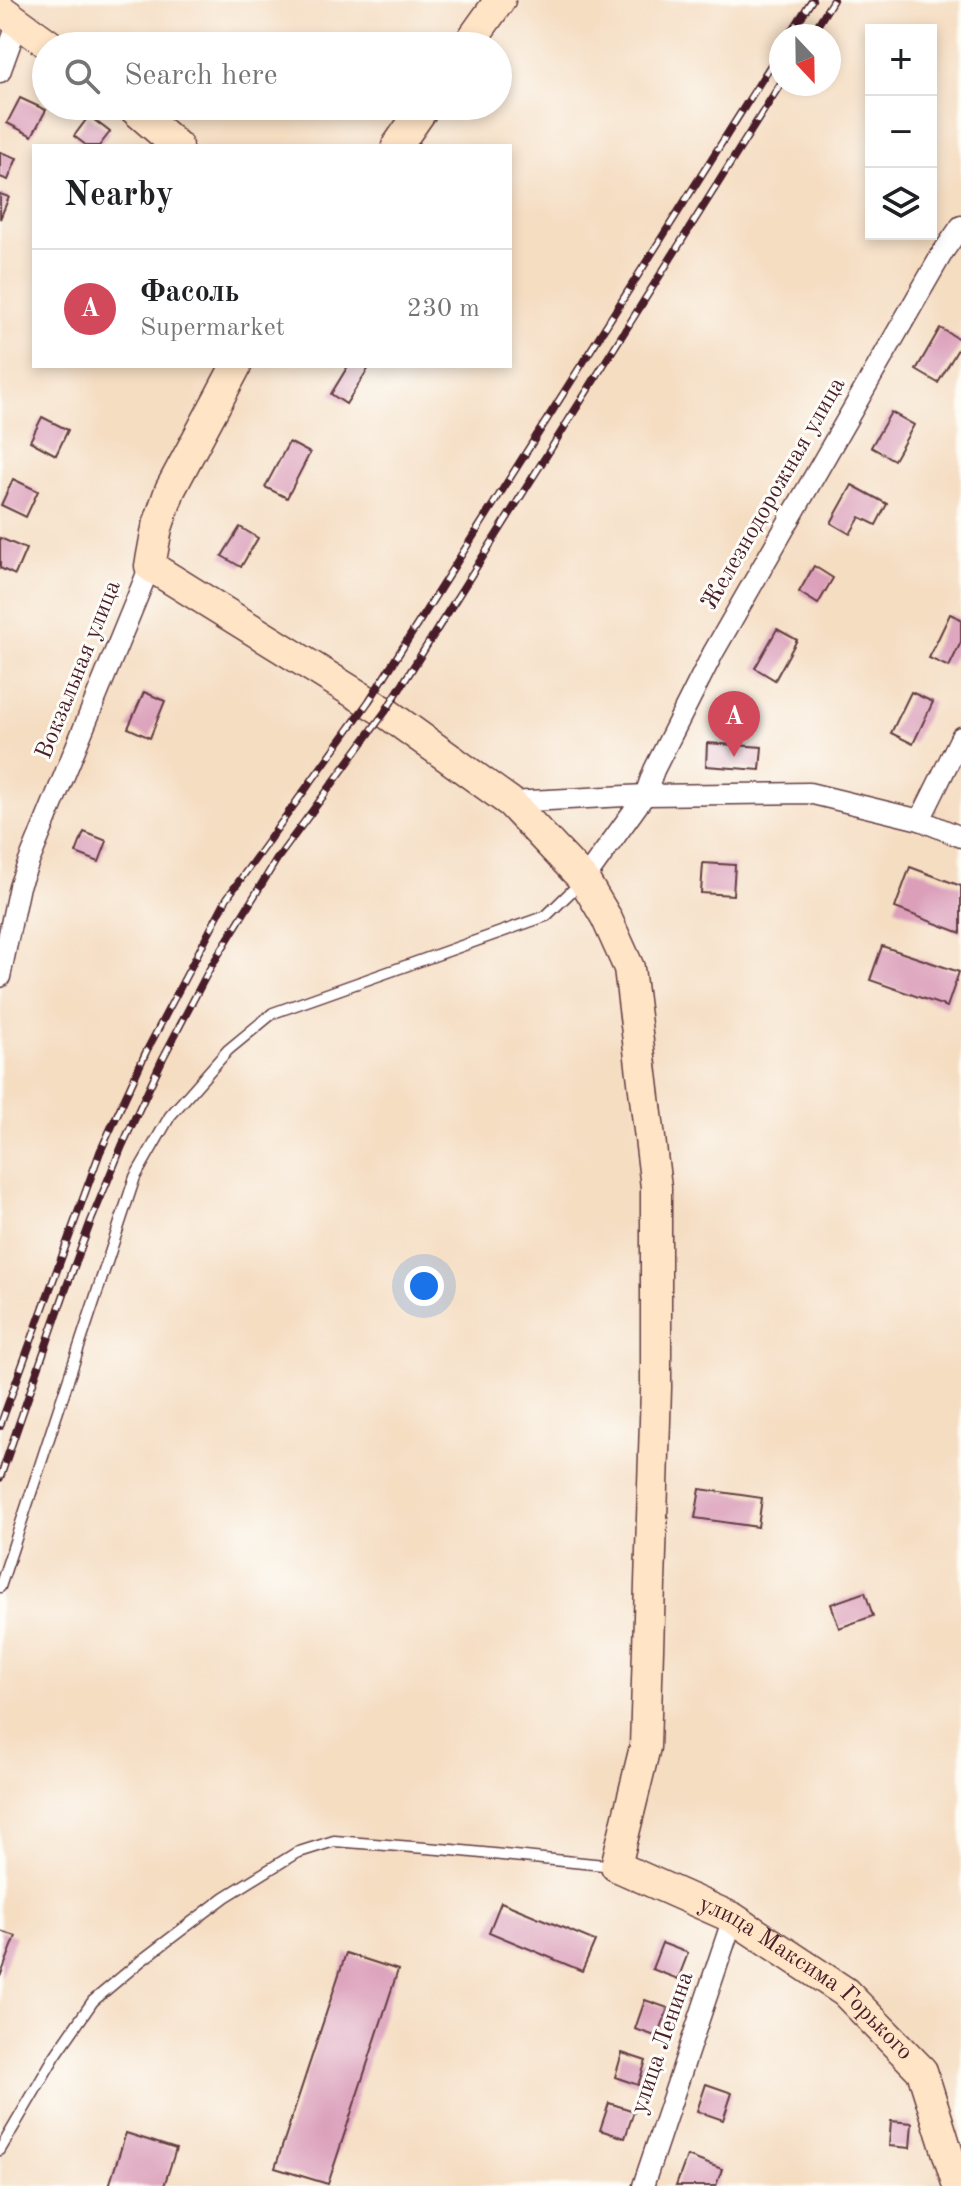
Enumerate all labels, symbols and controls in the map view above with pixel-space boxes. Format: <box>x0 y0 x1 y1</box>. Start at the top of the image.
north arrow <box>769 24 841 96</box>
map controls <box>865 24 937 240</box>
button: + <box>865 24 937 96</box>
search box <box>32 32 512 120</box>
icon: search <box>60 54 104 98</box>
text: Search here <box>124 61 278 91</box>
button: − <box>865 96 937 168</box>
button: layers <box>865 168 937 240</box>
text: Nearby <box>64 179 174 213</box>
text: Фасоль <box>140 278 239 308</box>
text: A <box>80 296 100 322</box>
text: 230 m <box>407 296 480 322</box>
text: Supermarket <box>140 315 285 341</box>
street label: Железнодорожная улица <box>698 374 850 614</box>
street label: Вокзальная улица <box>32 577 126 763</box>
pin: A <box>708 691 760 757</box>
your location <box>404 1266 444 1306</box>
street label: улица Максима Горького <box>695 1892 917 2065</box>
street label: улица Ленина <box>627 1969 699 2117</box>

